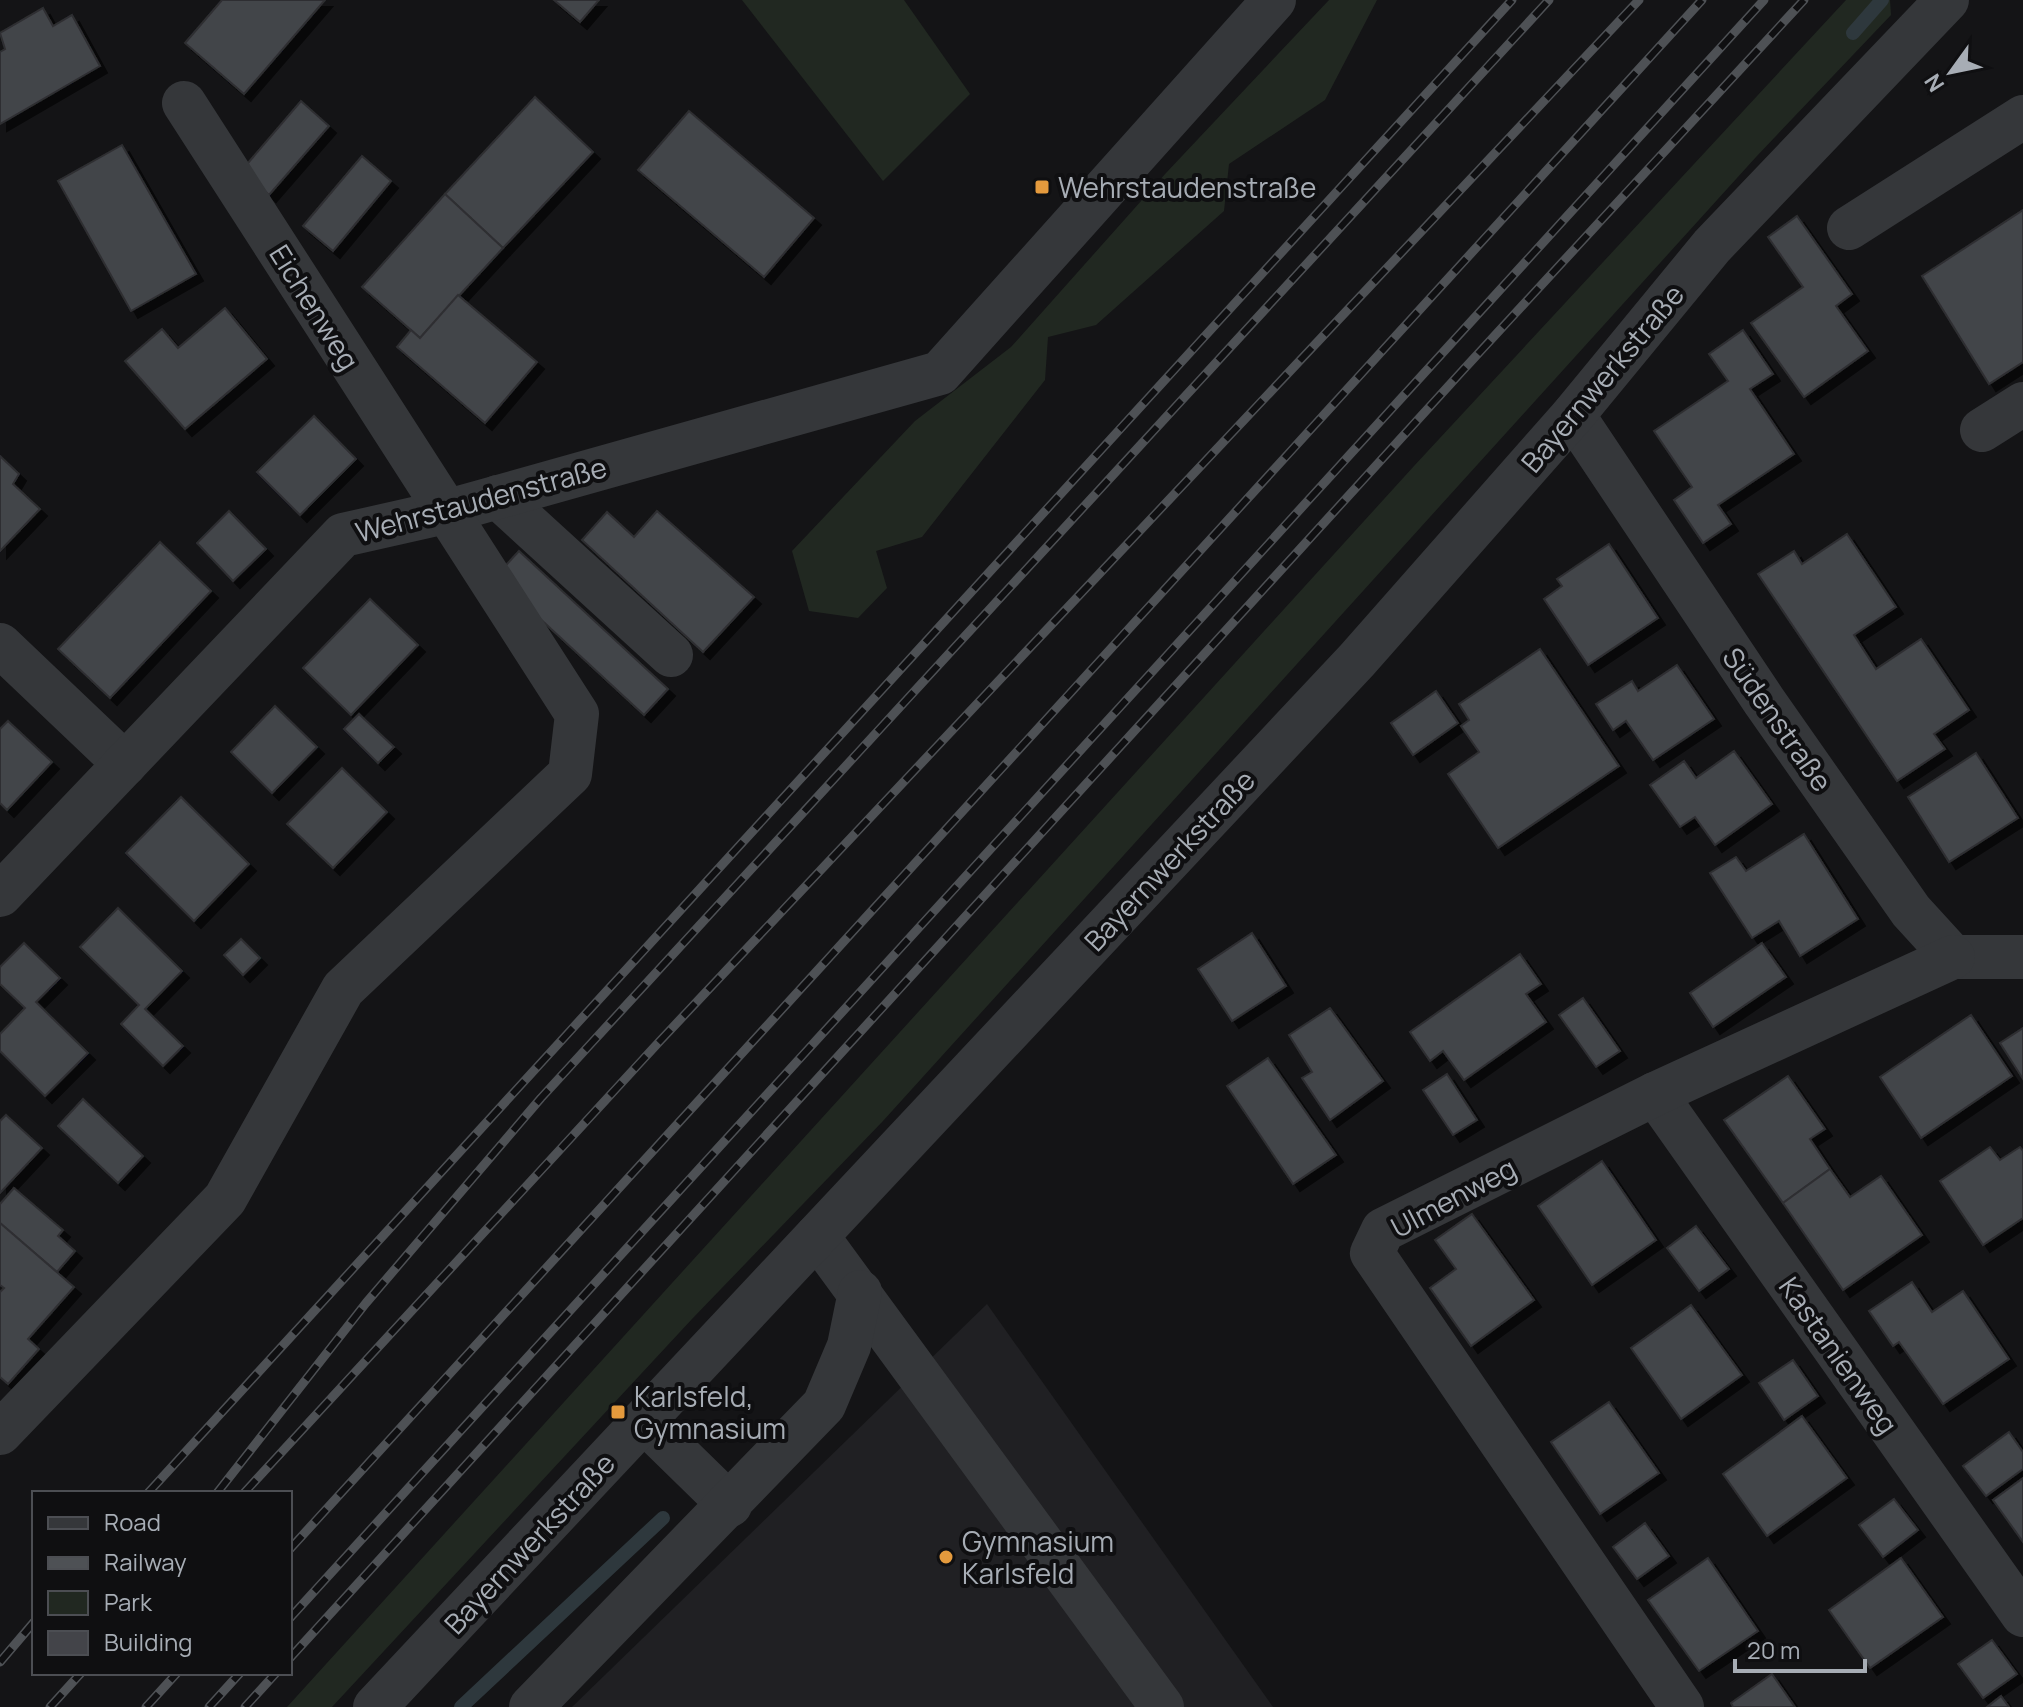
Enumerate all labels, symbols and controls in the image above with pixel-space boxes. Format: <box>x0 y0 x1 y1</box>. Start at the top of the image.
north arrow <box>1911 32 1991 112</box>
text: N <box>1917 68 1951 98</box>
place label: Wehrstaudenstraße <box>1058 168 1316 206</box>
marker: Wehrstaudenstraße <box>1033 178 1051 196</box>
street label: Eichenweg <box>262 237 368 377</box>
street label: Bayernwerkstraße <box>1512 276 1692 480</box>
street label: Wehrstaudenstraße <box>351 447 611 551</box>
street label: Südenstraße <box>1714 640 1842 798</box>
street label: Bayernwerkstraße <box>1075 761 1263 959</box>
street label: Ulmenweg <box>1384 1148 1522 1246</box>
street label: Kastanienweg <box>1771 1269 1907 1441</box>
place label: Karlsfeld, Gymnasium <box>634 1377 786 1447</box>
marker: Karlsfeld, Gymnasium <box>609 1403 627 1421</box>
street label: Bayernwerkstraße <box>435 1444 623 1642</box>
legend <box>32 1491 292 1675</box>
text: Road <box>104 1505 161 1538</box>
place label: Gymnasium Karlsfeld <box>962 1522 1114 1592</box>
text: Railway <box>104 1545 187 1578</box>
marker: Gymnasium Karlsfeld <box>937 1548 955 1566</box>
text: Park <box>104 1585 153 1618</box>
scale bar <box>1735 1623 1865 1673</box>
text: Building <box>104 1625 192 1658</box>
text: 20 m <box>1747 1633 1800 1666</box>

